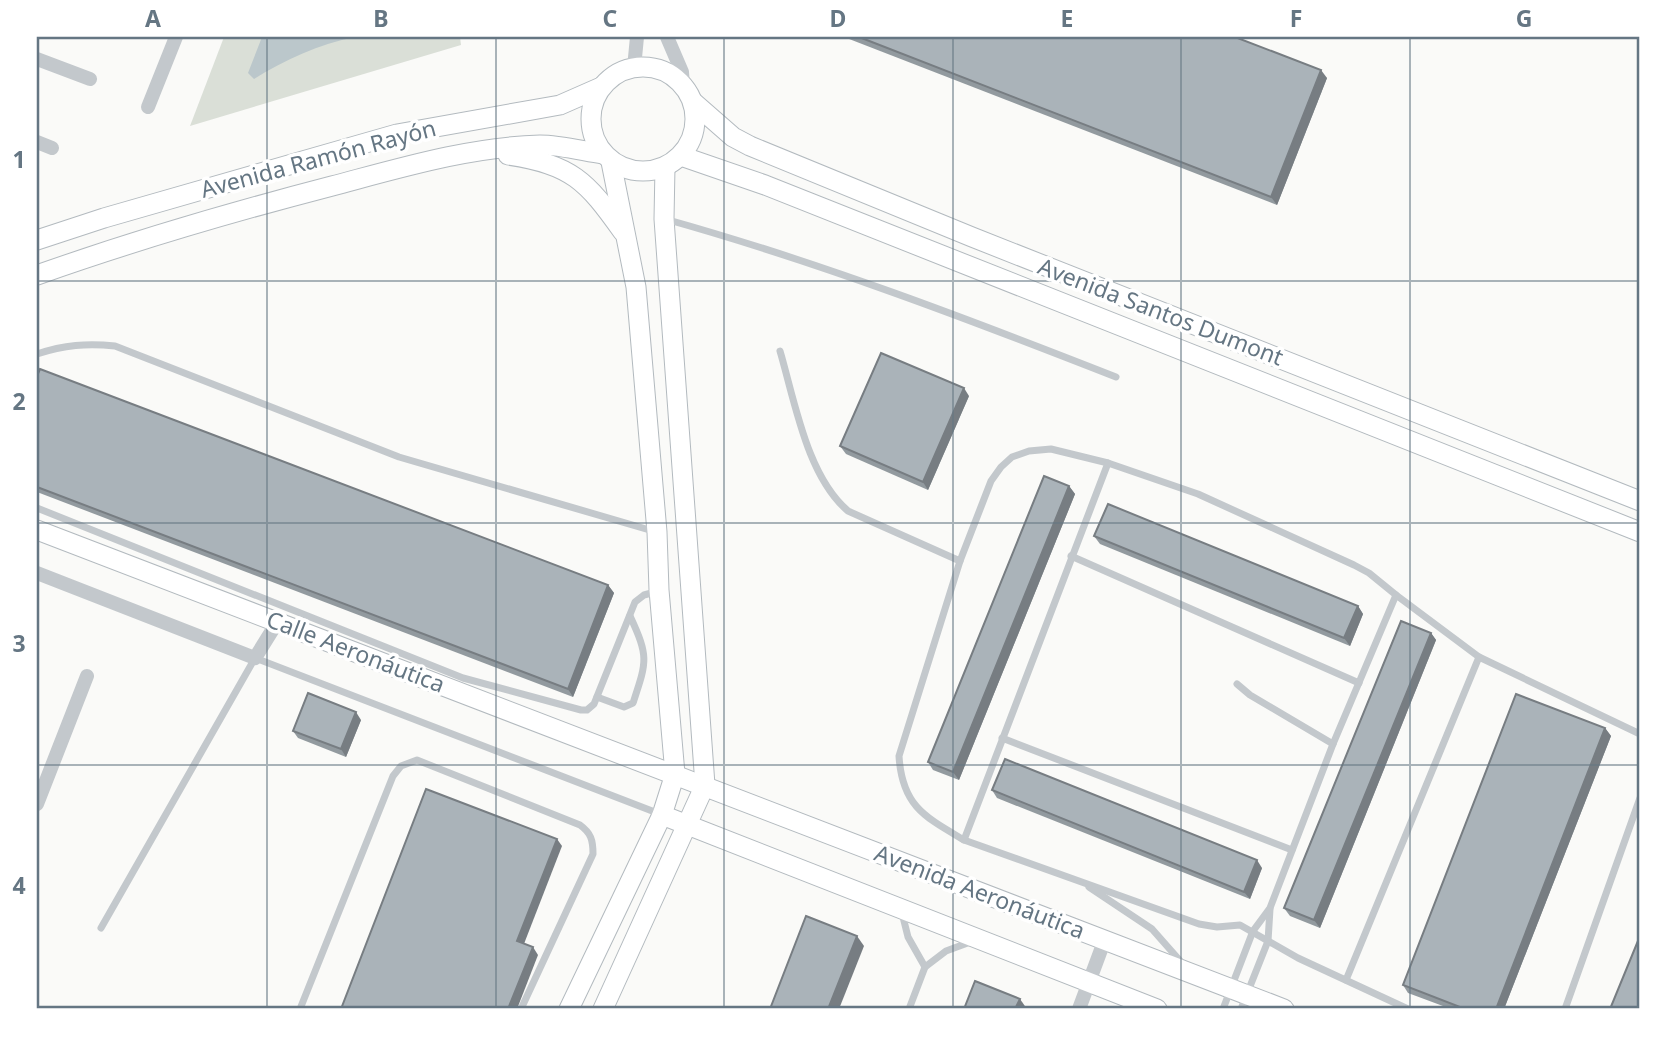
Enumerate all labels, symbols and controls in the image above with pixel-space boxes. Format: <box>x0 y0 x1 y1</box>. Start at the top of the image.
text: A <box>145 2 161 34</box>
text: B <box>373 2 389 34</box>
text: C <box>603 2 618 34</box>
text: D <box>830 2 846 34</box>
text: E <box>1061 2 1073 34</box>
text: F <box>1290 2 1302 34</box>
text: G <box>1516 2 1532 34</box>
street label: Avenida Ramón Rayón <box>197 111 439 205</box>
text: 1 <box>12 143 26 175</box>
street label: Avenida Santos Dumont <box>1034 249 1288 373</box>
text: 2 <box>12 385 26 417</box>
street label: Calle Aeronáutica <box>262 602 450 700</box>
text: 3 <box>12 627 26 659</box>
street label: Avenida Aeronáutica <box>870 836 1090 946</box>
text: 4 <box>12 869 26 901</box>

